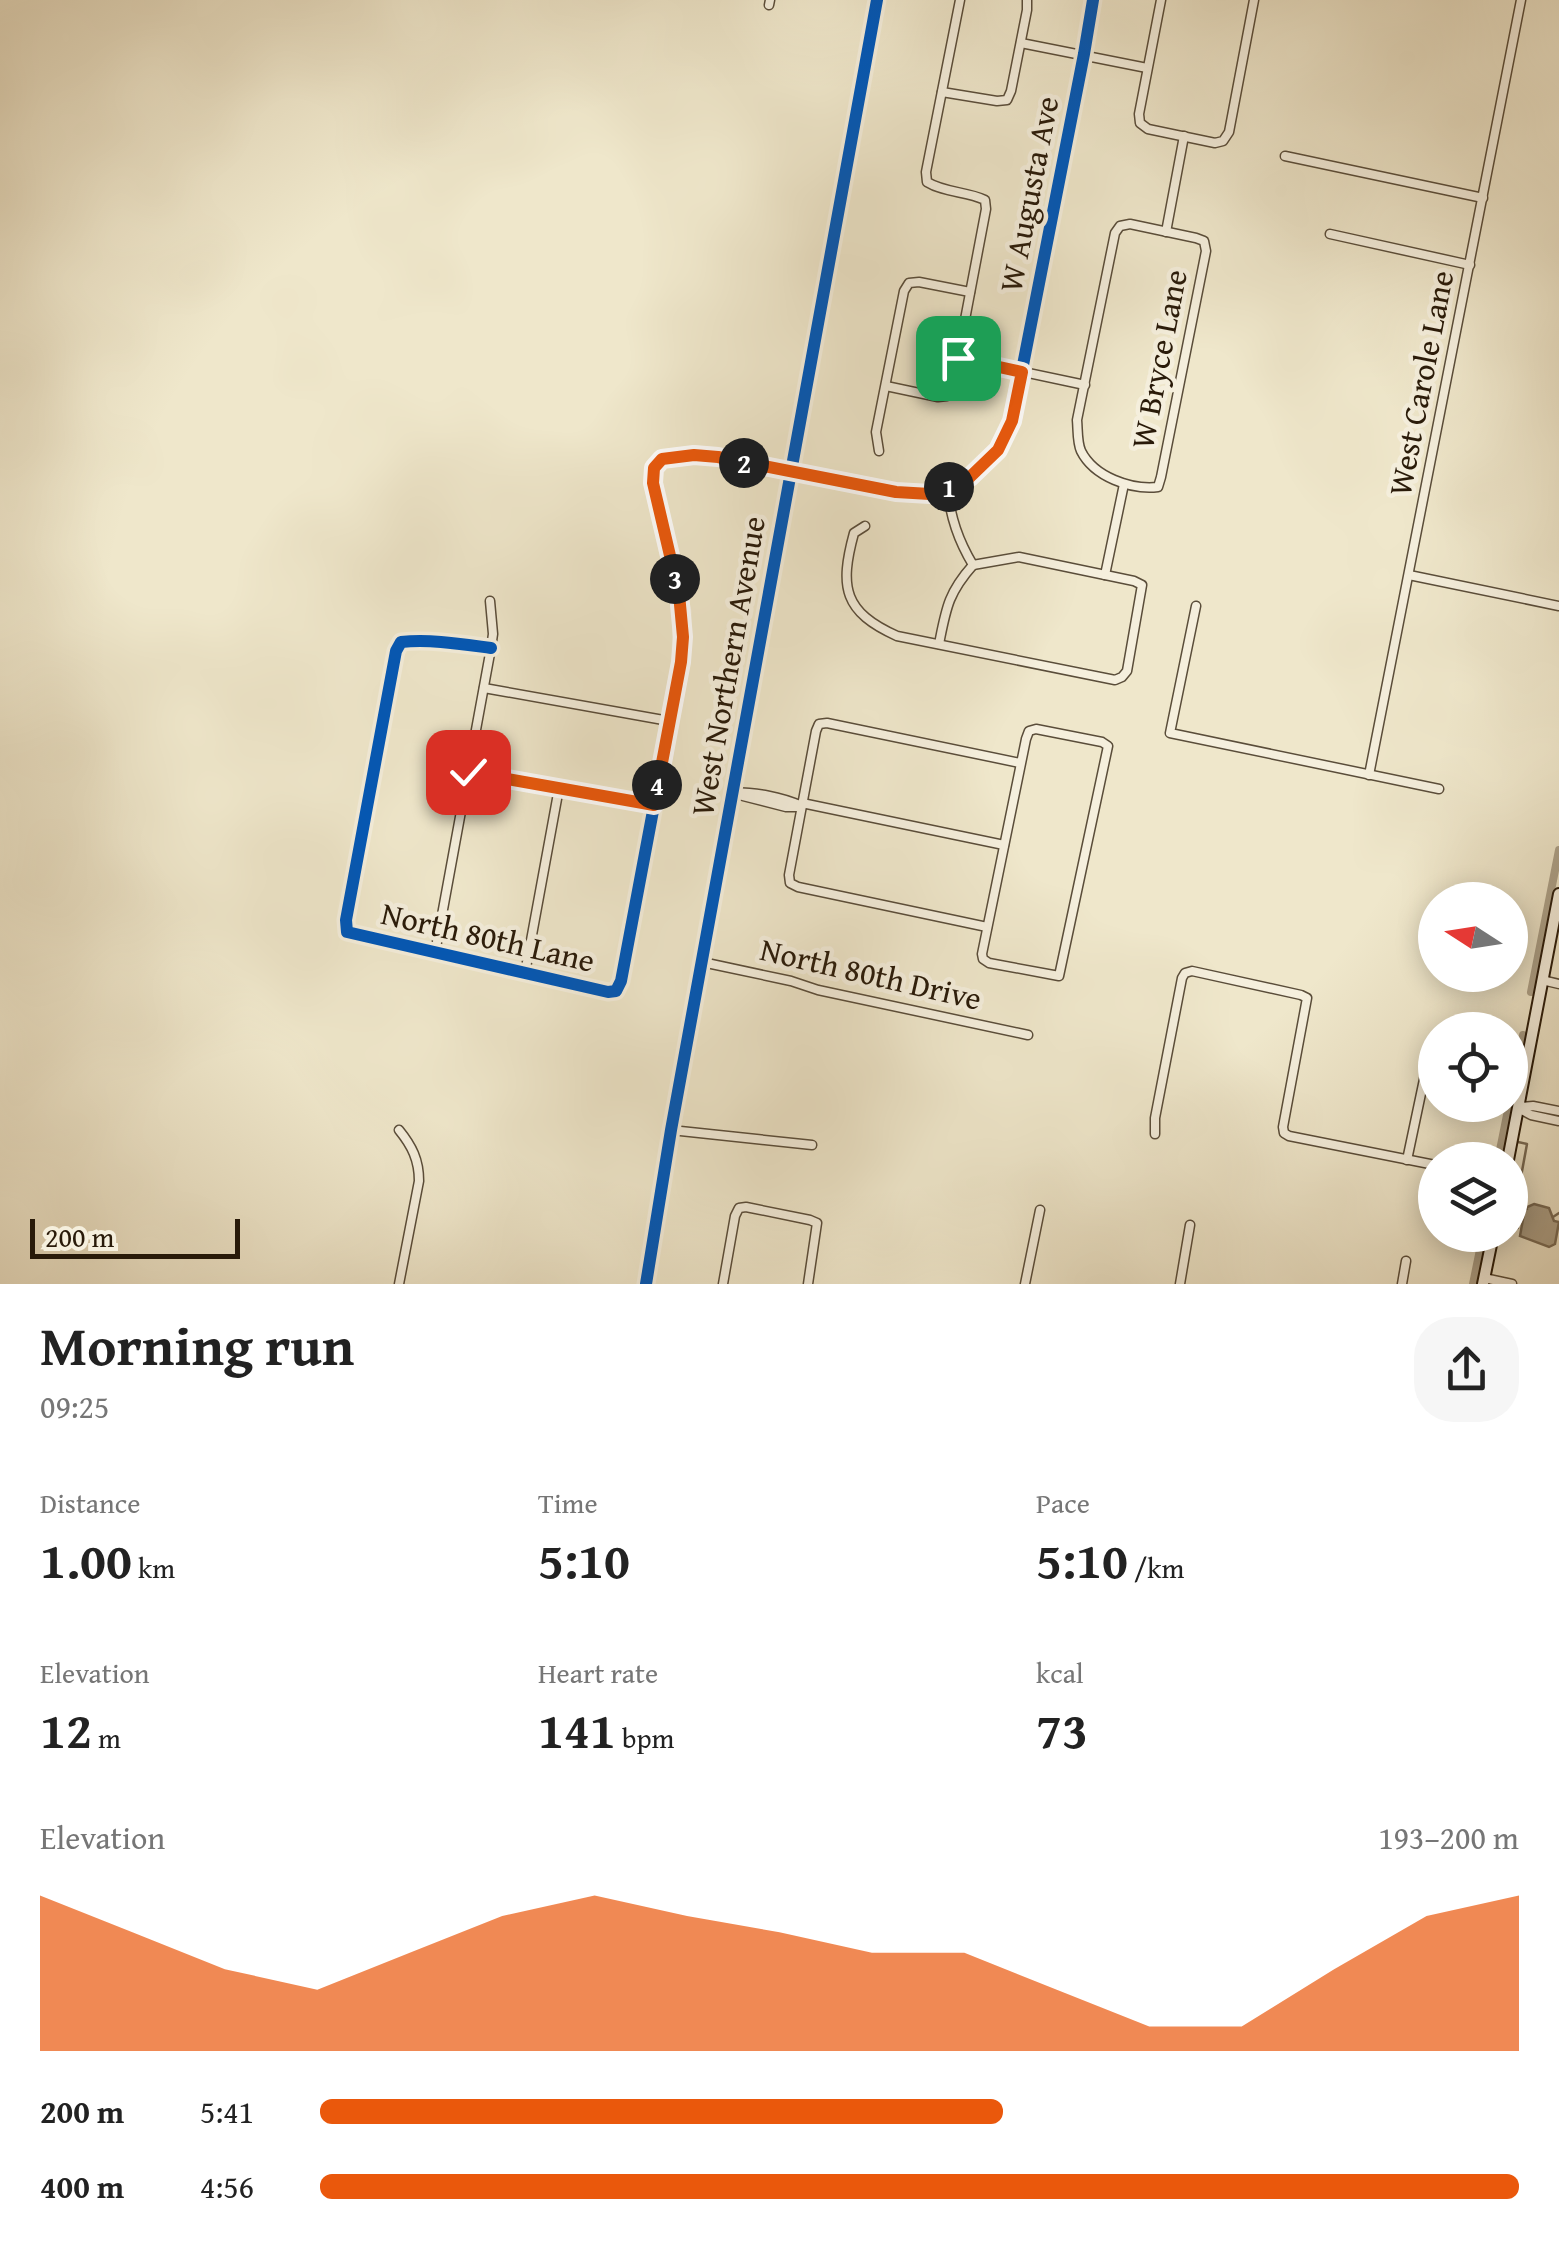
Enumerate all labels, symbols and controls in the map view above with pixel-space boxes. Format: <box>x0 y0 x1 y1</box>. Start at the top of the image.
street label: W Augusta Ave <box>987 92 1071 296</box>
street label: W Bryce Lane <box>1118 265 1199 452</box>
street label: West Carole Lane <box>1376 266 1465 499</box>
pin <box>916 316 1001 401</box>
icon: arrive <box>931 331 986 386</box>
pin: 2 <box>719 438 769 488</box>
text: 2 <box>737 442 751 483</box>
pin: 1 <box>924 462 974 512</box>
text: 1 <box>942 466 956 507</box>
street label: West Northern Avenue <box>678 513 777 819</box>
pin: 3 <box>650 554 700 604</box>
text: 3 <box>668 558 682 599</box>
pin <box>426 730 511 815</box>
icon: check <box>441 745 496 800</box>
pin: 4 <box>632 760 682 810</box>
text: 4 <box>650 764 664 805</box>
north arrow <box>1418 882 1528 992</box>
map controls <box>1418 882 1528 1252</box>
street label: North 80th Lane <box>377 889 599 984</box>
street label: North 80th Drive <box>756 925 986 1022</box>
button: locate <box>1418 1012 1528 1122</box>
button: layers <box>1418 1142 1528 1252</box>
scale bar <box>30 1214 240 1258</box>
text: 200 m <box>45 1216 114 1257</box>
text: Morning run <box>40 1305 354 1385</box>
button: share <box>1414 1317 1519 1422</box>
text: 09:25 <box>40 1383 109 1430</box>
text: Distance <box>40 1482 140 1523</box>
text: Time <box>538 1482 598 1523</box>
text: Pace <box>1036 1482 1090 1523</box>
text: 1.00 <box>40 1523 132 1596</box>
text: 5:10 <box>538 1523 630 1596</box>
text: 5:10 <box>1036 1523 1128 1596</box>
text: km <box>132 1547 175 1588</box>
text: /km <box>1128 1547 1184 1588</box>
text: Elevation <box>40 1652 150 1693</box>
text: Heart rate <box>538 1652 658 1693</box>
text: kcal <box>1036 1652 1084 1693</box>
text: 12 <box>40 1693 92 1766</box>
text: 141 <box>538 1693 616 1766</box>
text: 73 <box>1036 1693 1088 1766</box>
text: m <box>92 1717 121 1758</box>
text: bpm <box>616 1717 674 1758</box>
text: Elevation <box>40 1814 165 1861</box>
text: 193–200 m <box>1378 1814 1519 1861</box>
text: 200 m <box>40 2088 124 2135</box>
text: 5:41 <box>200 2088 254 2135</box>
text: 400 m <box>40 2163 124 2210</box>
text: 4:56 <box>200 2163 254 2210</box>

